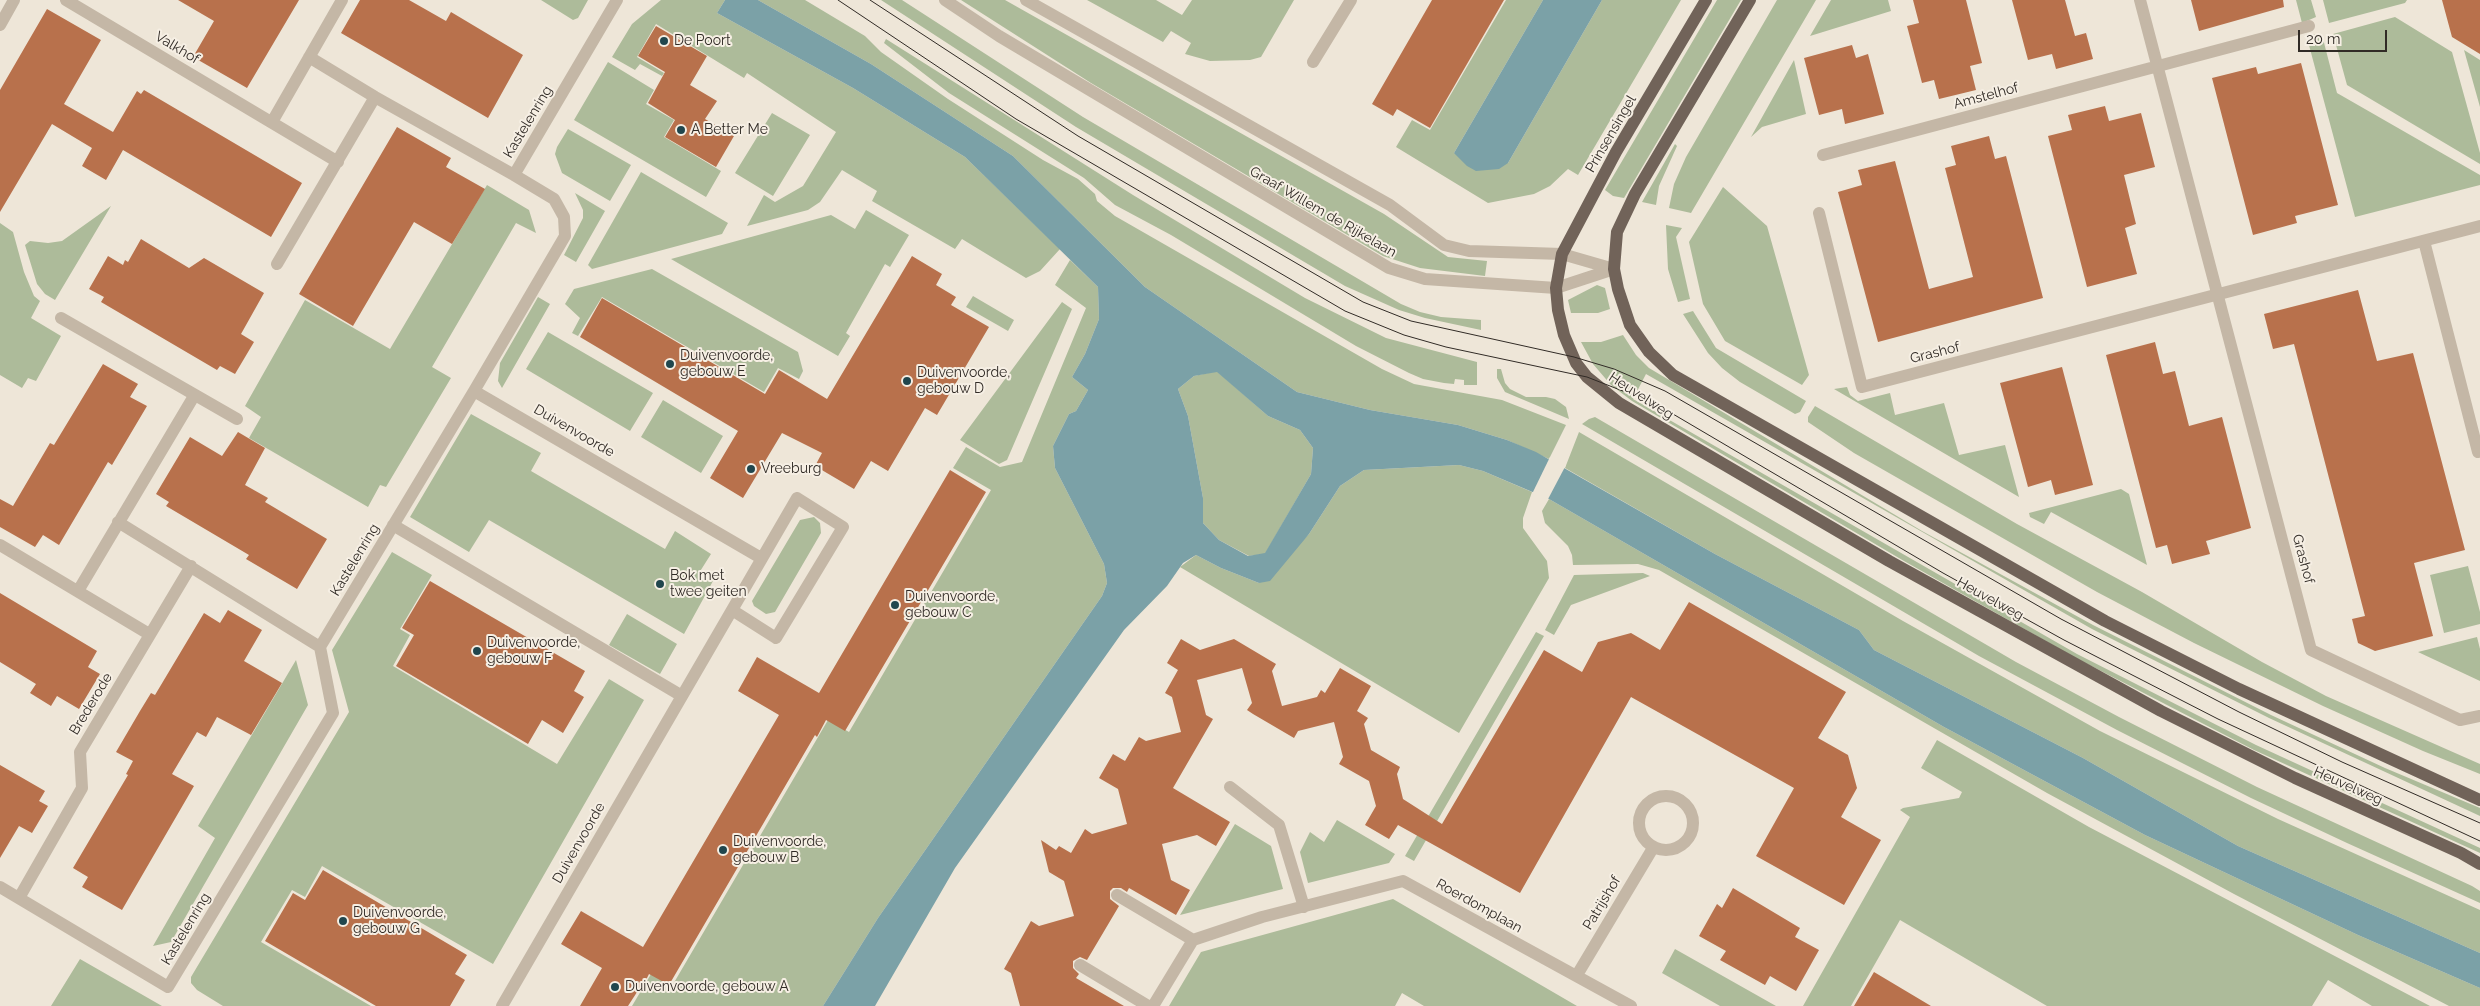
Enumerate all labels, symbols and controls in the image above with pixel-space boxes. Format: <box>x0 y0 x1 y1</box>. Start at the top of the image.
scale bar <box>2300 20 2389 52</box>
street label: Valkhof <box>152 28 202 68</box>
text: 20 m <box>2306 30 2341 48</box>
place label: De Poort <box>674 33 731 49</box>
marker: De Poort <box>658 35 670 47</box>
street label: Amstelhof <box>1952 79 2020 113</box>
street label: Kastelenring <box>500 83 556 161</box>
street label: Prinsensingel <box>1582 92 1640 176</box>
place label: A Better Me <box>691 122 768 138</box>
marker: A Better Me <box>675 124 687 136</box>
street label: Graaf Willem de Rijkelaan <box>1247 163 1399 261</box>
street label: Grashof <box>1909 339 1961 367</box>
place label: Duivenvoorde, gebouw E <box>680 348 773 381</box>
marker: Duivenvoorde, gebouw E <box>664 358 676 370</box>
place label: Duivenvoorde, gebouw D <box>917 365 1010 398</box>
street label: Heuvelweg <box>1606 369 1676 423</box>
marker: Duivenvoorde, gebouw D <box>901 375 913 387</box>
street label: Duivenvoorde <box>531 401 617 461</box>
place label: Vreeburg <box>761 461 821 477</box>
marker: Vreeburg <box>745 463 757 475</box>
street label: Kastelenring <box>327 521 383 599</box>
street label: Grashof <box>2288 533 2318 585</box>
place label: Bok met twee geiten <box>670 568 747 600</box>
street label: Heuvelweg <box>1954 574 2026 624</box>
marker: Bok met twee geiten <box>654 578 666 590</box>
place label: Duivenvoorde, gebouw C <box>905 589 998 622</box>
marker: Duivenvoorde, gebouw C <box>889 599 901 611</box>
place label: Duivenvoorde, gebouw F <box>487 635 580 668</box>
marker: Duivenvoorde, gebouw F <box>471 645 483 657</box>
street label: Brederode <box>66 670 116 738</box>
street label: Heuvelweg <box>2311 763 2385 809</box>
street label: Duivenvoorde <box>549 800 609 886</box>
place label: Duivenvoorde, gebouw B <box>733 834 826 866</box>
marker: Duivenvoorde, gebouw B <box>717 844 729 856</box>
street label: Patrijshof <box>1579 873 1625 933</box>
street label: Roerdomplaan <box>1433 875 1525 937</box>
street label: Kastelenring <box>158 890 214 968</box>
place label: Duivenvoorde, gebouw G <box>353 905 446 938</box>
marker: Duivenvoorde, gebouw G <box>337 915 349 927</box>
place label: Duivenvoorde, gebouw A <box>625 979 789 995</box>
marker: Duivenvoorde, gebouw A <box>609 981 621 993</box>

